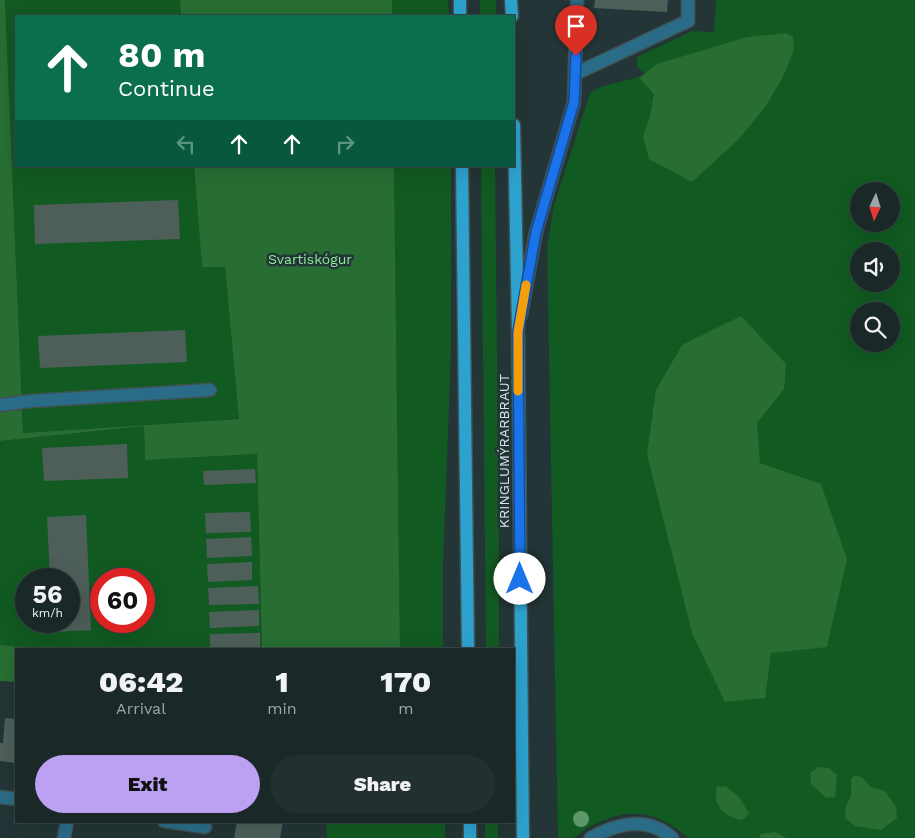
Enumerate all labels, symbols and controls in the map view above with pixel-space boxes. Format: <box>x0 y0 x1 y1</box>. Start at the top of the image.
pin <box>555 5 597 56</box>
icon: arrive <box>562 12 590 40</box>
text: 80 m <box>118 34 205 76</box>
icon: ahead <box>35 35 100 100</box>
text: Continue <box>118 76 215 101</box>
icon: left <box>172 130 200 158</box>
icon: ahead <box>225 130 253 158</box>
icon: ahead <box>278 130 306 158</box>
icon: right <box>331 130 359 158</box>
north arrow <box>850 182 900 232</box>
map controls <box>850 182 900 352</box>
button: sound <box>850 242 900 292</box>
park label: Svartiskógur <box>268 251 352 267</box>
button: search <box>850 302 900 352</box>
street label: KRINGLUMÝRARBRAUT <box>496 373 512 528</box>
position arrow <box>493 552 545 604</box>
speed limit sign: 60 <box>90 568 155 633</box>
text: 56 <box>33 580 62 609</box>
text: km/h <box>32 606 63 620</box>
text: 06:42 <box>99 664 183 699</box>
text: 1 <box>275 664 289 699</box>
text: 170 <box>380 664 431 699</box>
text: Arrival <box>116 699 166 718</box>
text: min <box>267 699 297 718</box>
text: m <box>398 699 413 718</box>
button: Exit <box>35 755 260 813</box>
button: Share <box>270 755 495 813</box>

